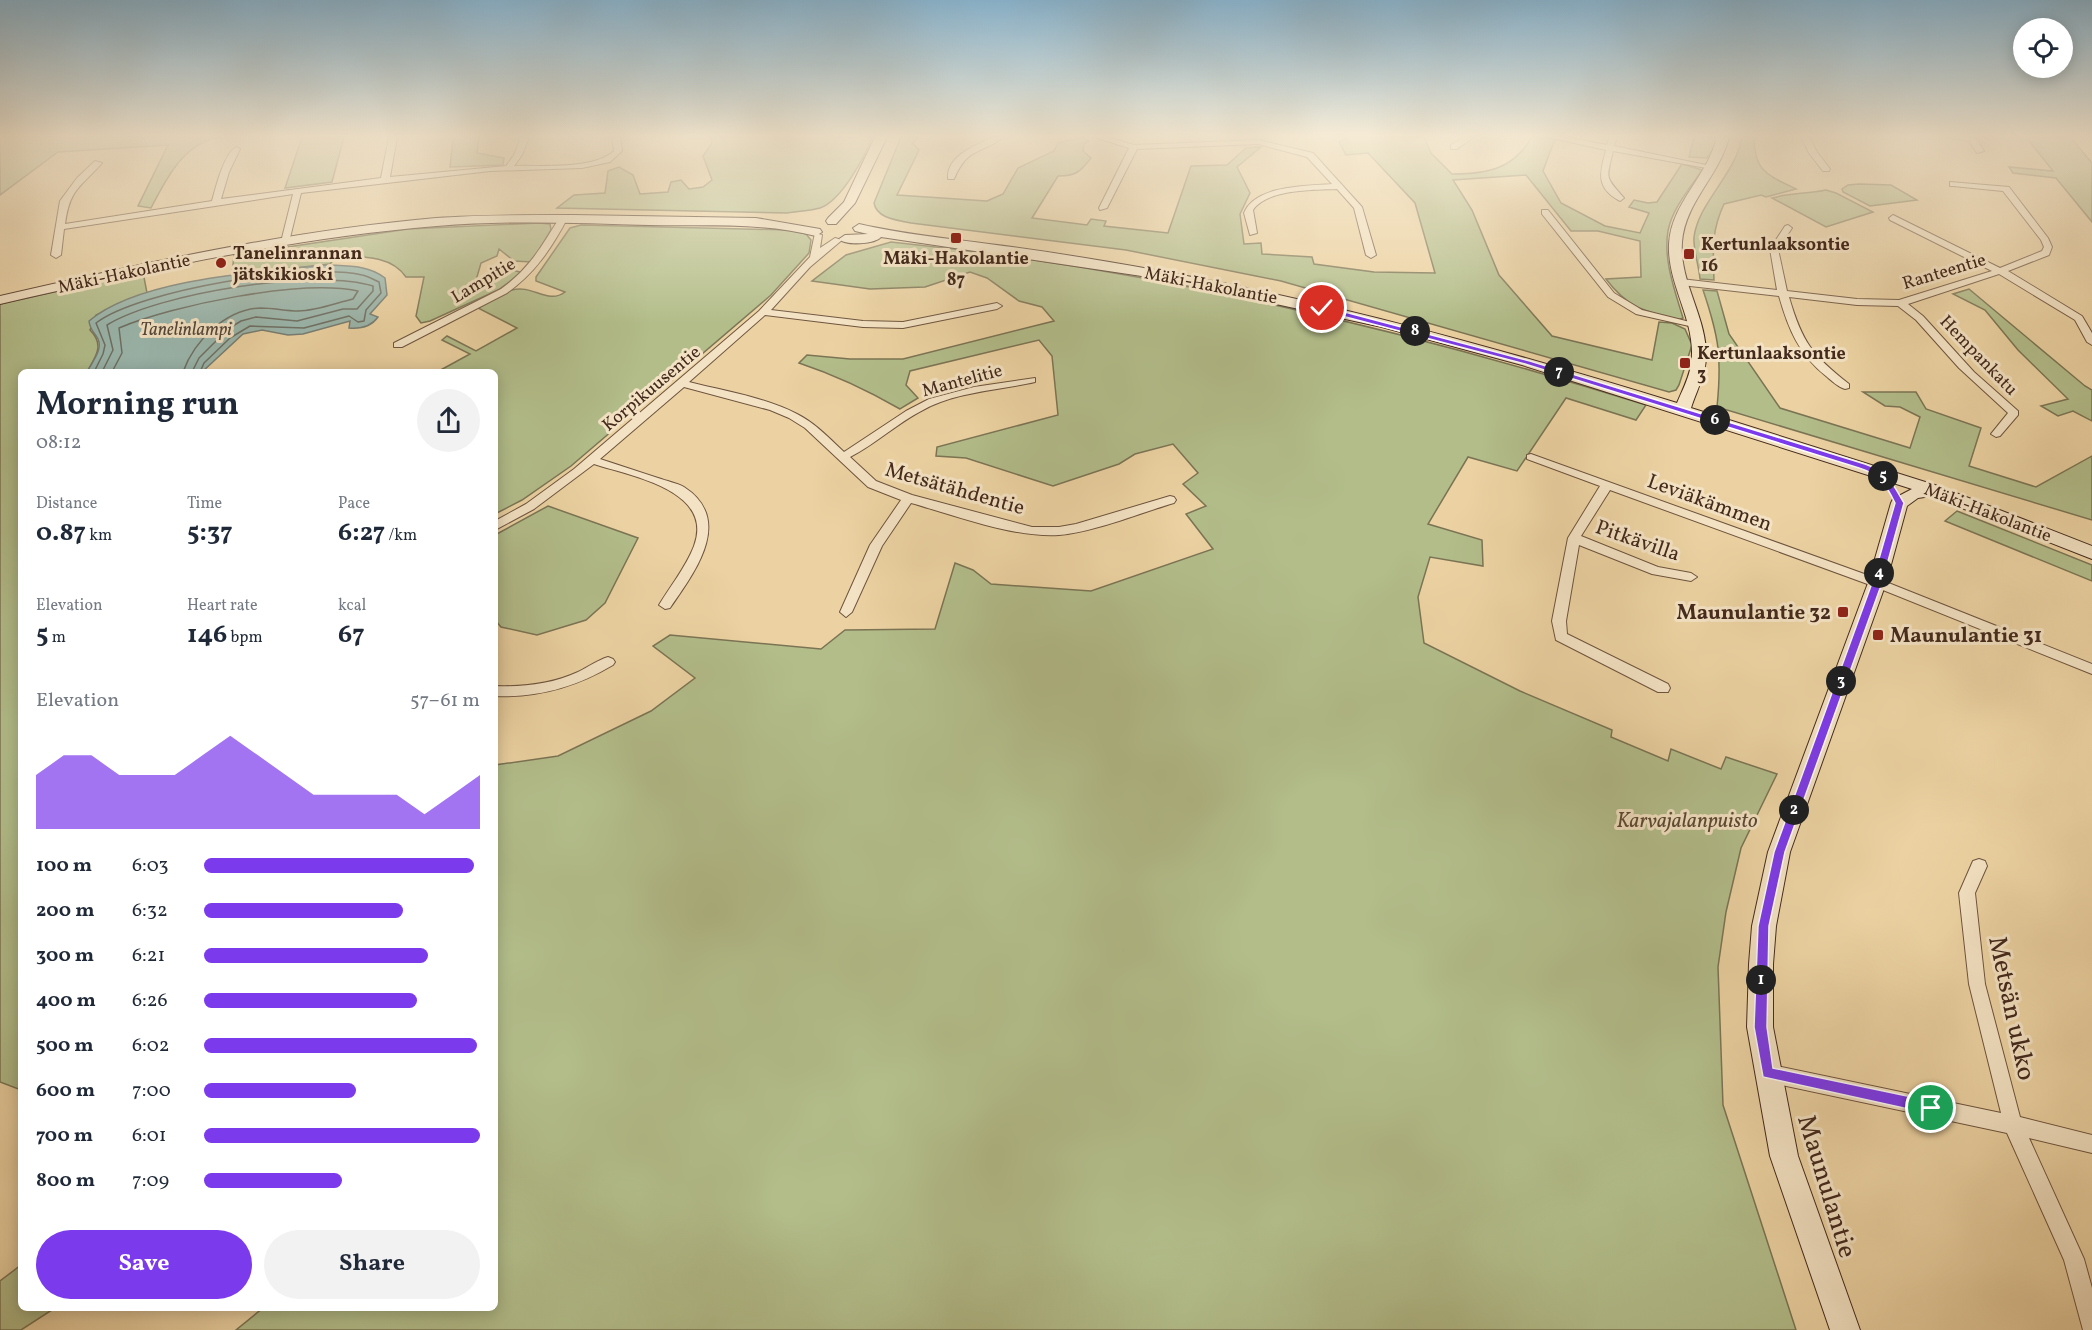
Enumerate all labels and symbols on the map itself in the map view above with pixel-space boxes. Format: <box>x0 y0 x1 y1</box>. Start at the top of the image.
marker: Mäki-Hakolantie 87 <box>949 231 963 245</box>
place label: Kertunlaaksontie 16 <box>1701 233 1850 279</box>
place label: Tanelinrannan jätskikioski <box>233 242 362 288</box>
place label: Mäki-Hakolantie 87 <box>883 247 1029 293</box>
marker: Kertunlaaksontie 16 <box>1682 247 1696 261</box>
street label: Mäki-Hakolantie <box>56 248 193 301</box>
street label: Ranteentie <box>1900 248 1989 297</box>
street label: Lampitie <box>447 252 521 310</box>
marker: Tanelinrannan jätskikioski <box>214 256 228 270</box>
street label: Mäki-Hakolantie <box>1142 261 1279 312</box>
pin <box>1296 282 1347 333</box>
street label: Hempankatu <box>1933 310 2023 402</box>
pin: 8 <box>1400 316 1430 346</box>
water label: Tanelinlampi <box>140 318 232 343</box>
street label: Korpikuusentie <box>597 340 707 438</box>
place label: Kertunlaaksontie 3 <box>1697 342 1846 388</box>
marker: Kertunlaaksontie 3 <box>1678 356 1692 370</box>
pin: 7 <box>1544 357 1574 387</box>
street label: Mantelitie <box>919 359 1005 404</box>
pin: 6 <box>1700 405 1730 435</box>
street label: Metsätähdentie <box>881 456 1028 523</box>
pin: 5 <box>1868 461 1898 491</box>
street label: Leviäkämmen <box>1643 467 1776 539</box>
street label: Mäki-Hakolantie <box>1920 478 2055 549</box>
street label: Pitkävilla <box>1591 513 1684 569</box>
pin: 4 <box>1864 558 1894 588</box>
place label: Maunulantie 32 <box>1676 599 1831 628</box>
marker: Maunulantie 32 <box>1836 605 1850 619</box>
place label: Maunulantie 31 <box>1890 622 2042 651</box>
marker: Maunulantie 31 <box>1871 628 1885 642</box>
pin: 3 <box>1826 666 1856 696</box>
pin: 2 <box>1779 795 1809 825</box>
park label: Karvajalanpuisto <box>1617 807 1758 836</box>
street label: Metsän ukko <box>1978 933 2044 1084</box>
pin: 1 <box>1746 965 1776 995</box>
pin <box>1905 1082 1956 1133</box>
street label: Maunulantie <box>1787 1111 1865 1262</box>

